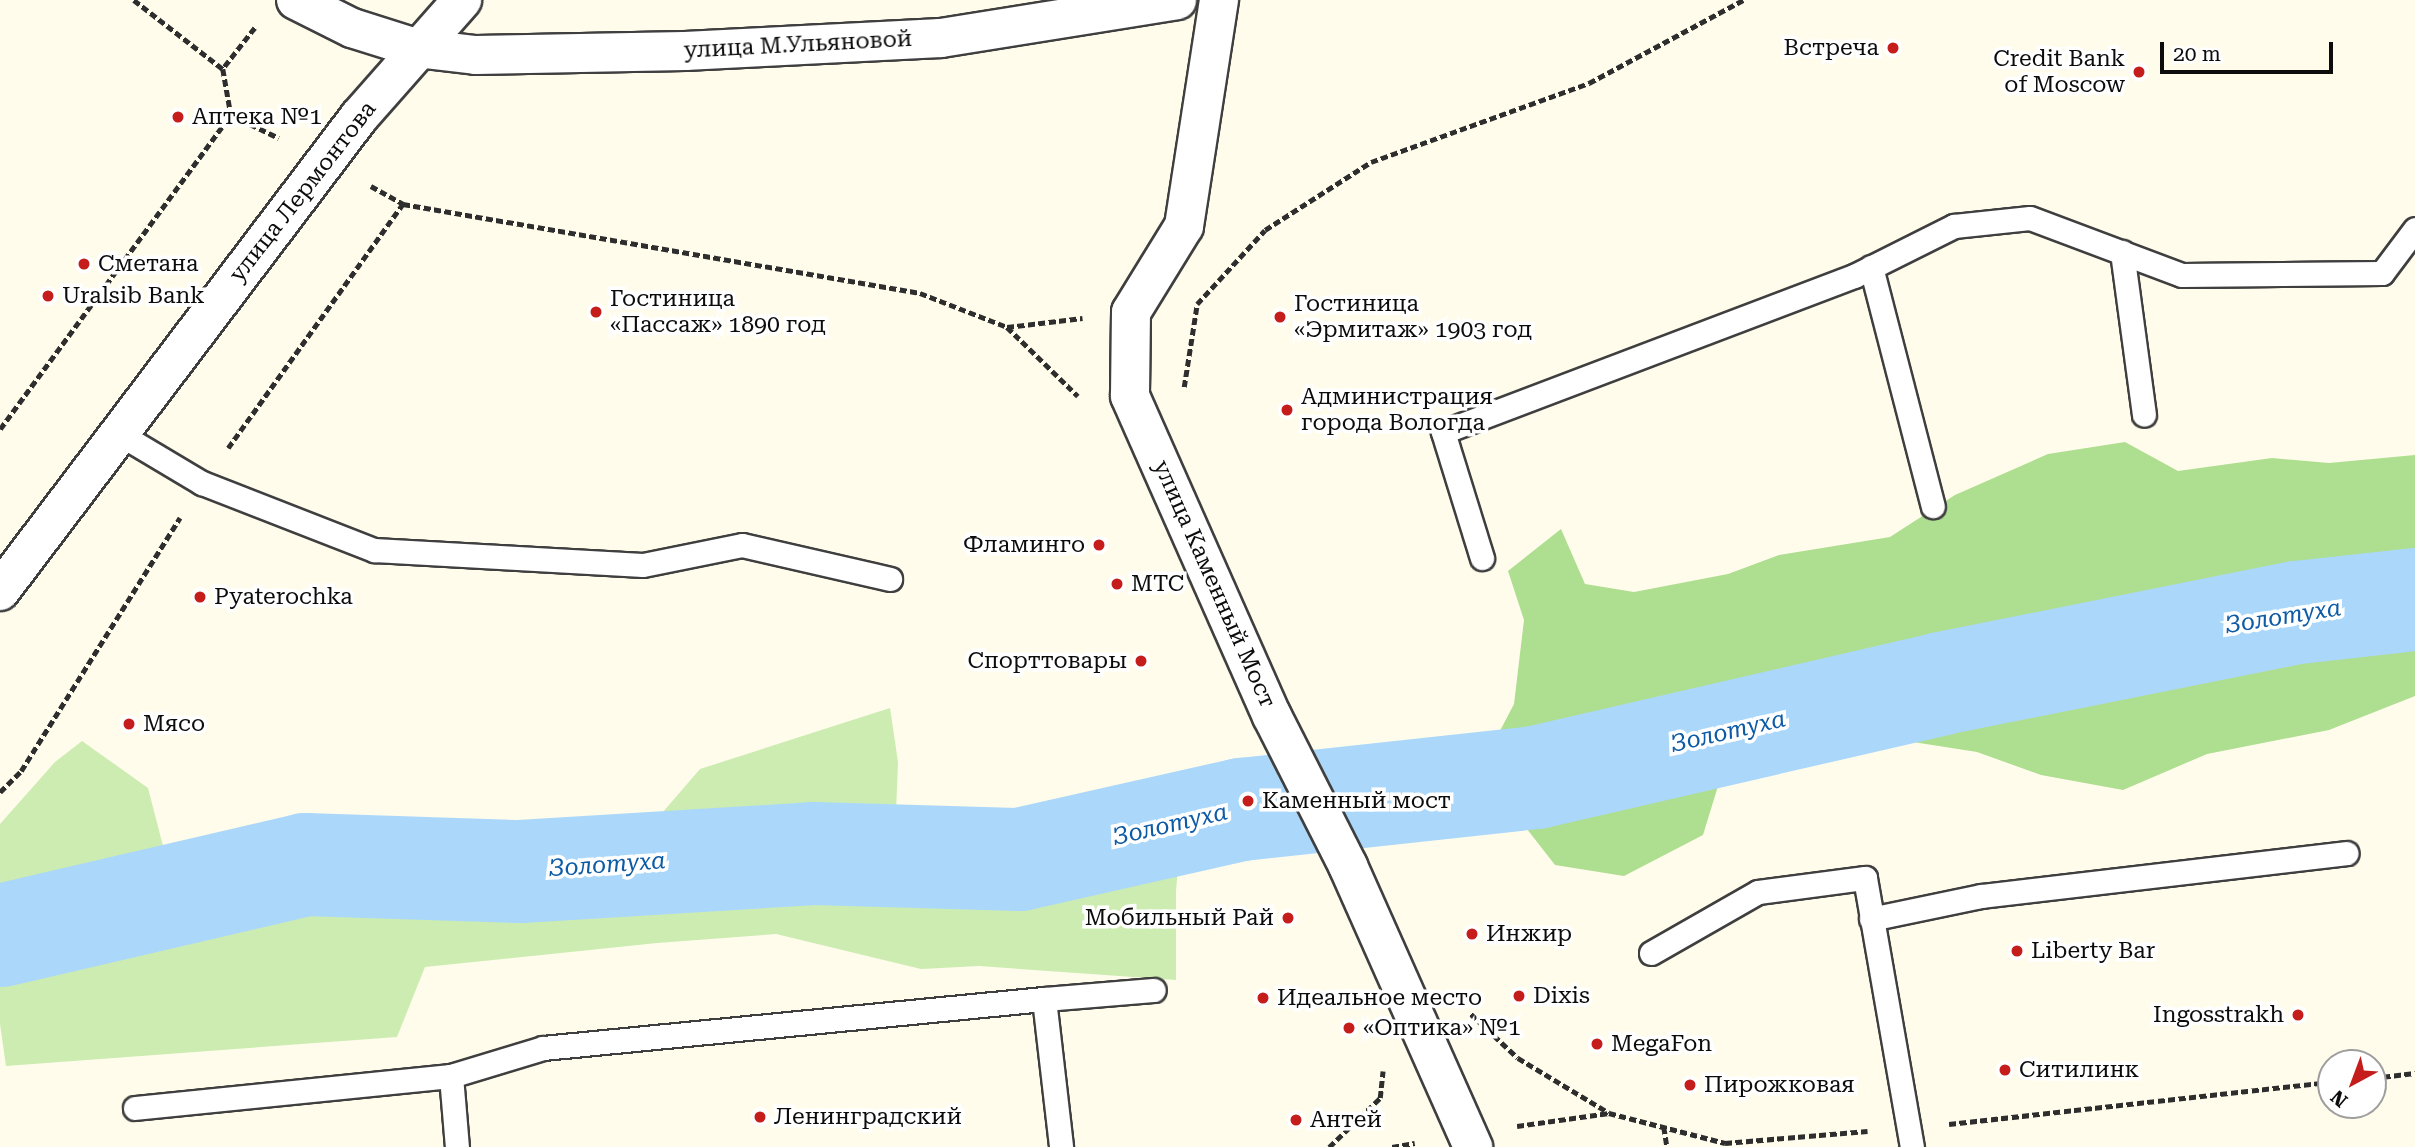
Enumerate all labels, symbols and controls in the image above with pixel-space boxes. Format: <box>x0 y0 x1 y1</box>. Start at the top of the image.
street label: улица М.Ульяновой <box>683 25 913 65</box>
scale bar <box>2163 28 2336 72</box>
place label: Встреча <box>1784 34 1879 62</box>
marker: Встреча <box>1885 40 1901 56</box>
text: 20 m <box>2173 42 2221 66</box>
place label: Credit Bank of Moscow <box>1993 45 2125 99</box>
marker: Credit Bank of Moscow <box>2131 64 2147 80</box>
street label: улица Лермонтова <box>224 96 382 288</box>
place label: Аптека №1 <box>192 103 322 131</box>
marker: Аптека №1 <box>170 109 186 125</box>
place label: Сметана <box>98 250 198 278</box>
marker: Сметана <box>76 256 92 272</box>
place label: Uralsib Bank <box>62 282 205 310</box>
place label: Гостиница «Пассаж» 1890 год <box>610 285 826 339</box>
marker: Uralsib Bank <box>40 288 56 304</box>
place label: Гостиница «Эрмитаж» 1903 год <box>1294 290 1532 344</box>
marker: Гостиница «Пассаж» 1890 год <box>588 304 604 320</box>
marker: Гостиница «Эрмитаж» 1903 год <box>1272 309 1288 325</box>
place label: Администрация города Вологда <box>1301 383 1493 437</box>
marker: Администрация города Вологда <box>1279 402 1295 418</box>
street label: улица Каменный Мост <box>1147 456 1281 712</box>
place label: Фламинго <box>963 531 1085 559</box>
marker: Фламинго <box>1091 537 1107 553</box>
place label: МТС <box>1131 570 1184 598</box>
marker: МТС <box>1109 576 1125 592</box>
place label: Pyaterochka <box>214 583 353 611</box>
marker: Pyaterochka <box>192 589 208 605</box>
water label: Золотуха <box>2223 594 2343 640</box>
place label: Спорттовары <box>967 647 1127 675</box>
marker: Спорттовары <box>1133 653 1149 669</box>
water label: Золотуха <box>1668 705 1788 759</box>
place label: Мясо <box>143 710 205 738</box>
marker: Мясо <box>121 716 137 732</box>
place label: Каменный мост <box>1262 787 1451 815</box>
marker: Каменный мост <box>1240 793 1256 809</box>
water label: Золотуха <box>1110 798 1230 852</box>
water label: Золотуха <box>547 847 667 883</box>
place label: Мобильный Рай <box>1085 904 1274 932</box>
marker: Мобильный Рай <box>1280 910 1296 926</box>
place label: Инжир <box>1486 920 1572 948</box>
marker: Инжир <box>1464 926 1480 942</box>
place label: Liberty Bar <box>2031 937 2155 965</box>
marker: Liberty Bar <box>2009 943 2025 959</box>
place label: Dixis <box>1533 982 1590 1010</box>
place label: Идеальное место <box>1277 984 1482 1012</box>
marker: Dixis <box>1511 988 1527 1004</box>
marker: Идеальное место <box>1255 990 1271 1006</box>
place label: Ingosstrakh <box>2153 1001 2284 1029</box>
marker: Ingosstrakh <box>2290 1007 2306 1023</box>
place label: «Оптика» №1 <box>1363 1014 1521 1042</box>
marker: «Оптика» №1 <box>1341 1020 1357 1036</box>
place label: MegaFon <box>1611 1030 1712 1058</box>
marker: MegaFon <box>1589 1036 1605 1052</box>
north arrow <box>2317 1049 2387 1119</box>
place label: Ситилинк <box>2019 1056 2139 1084</box>
marker: Ситилинк <box>1997 1062 2013 1078</box>
place label: Пирожковая <box>1704 1071 1855 1099</box>
marker: Пирожковая <box>1682 1077 1698 1093</box>
text: N <box>2326 1085 2352 1112</box>
place label: Ленинградский <box>774 1103 962 1131</box>
place label: Антей <box>1310 1106 1382 1134</box>
marker: Ленинградский <box>752 1109 768 1125</box>
marker: Антей <box>1288 1112 1304 1128</box>

